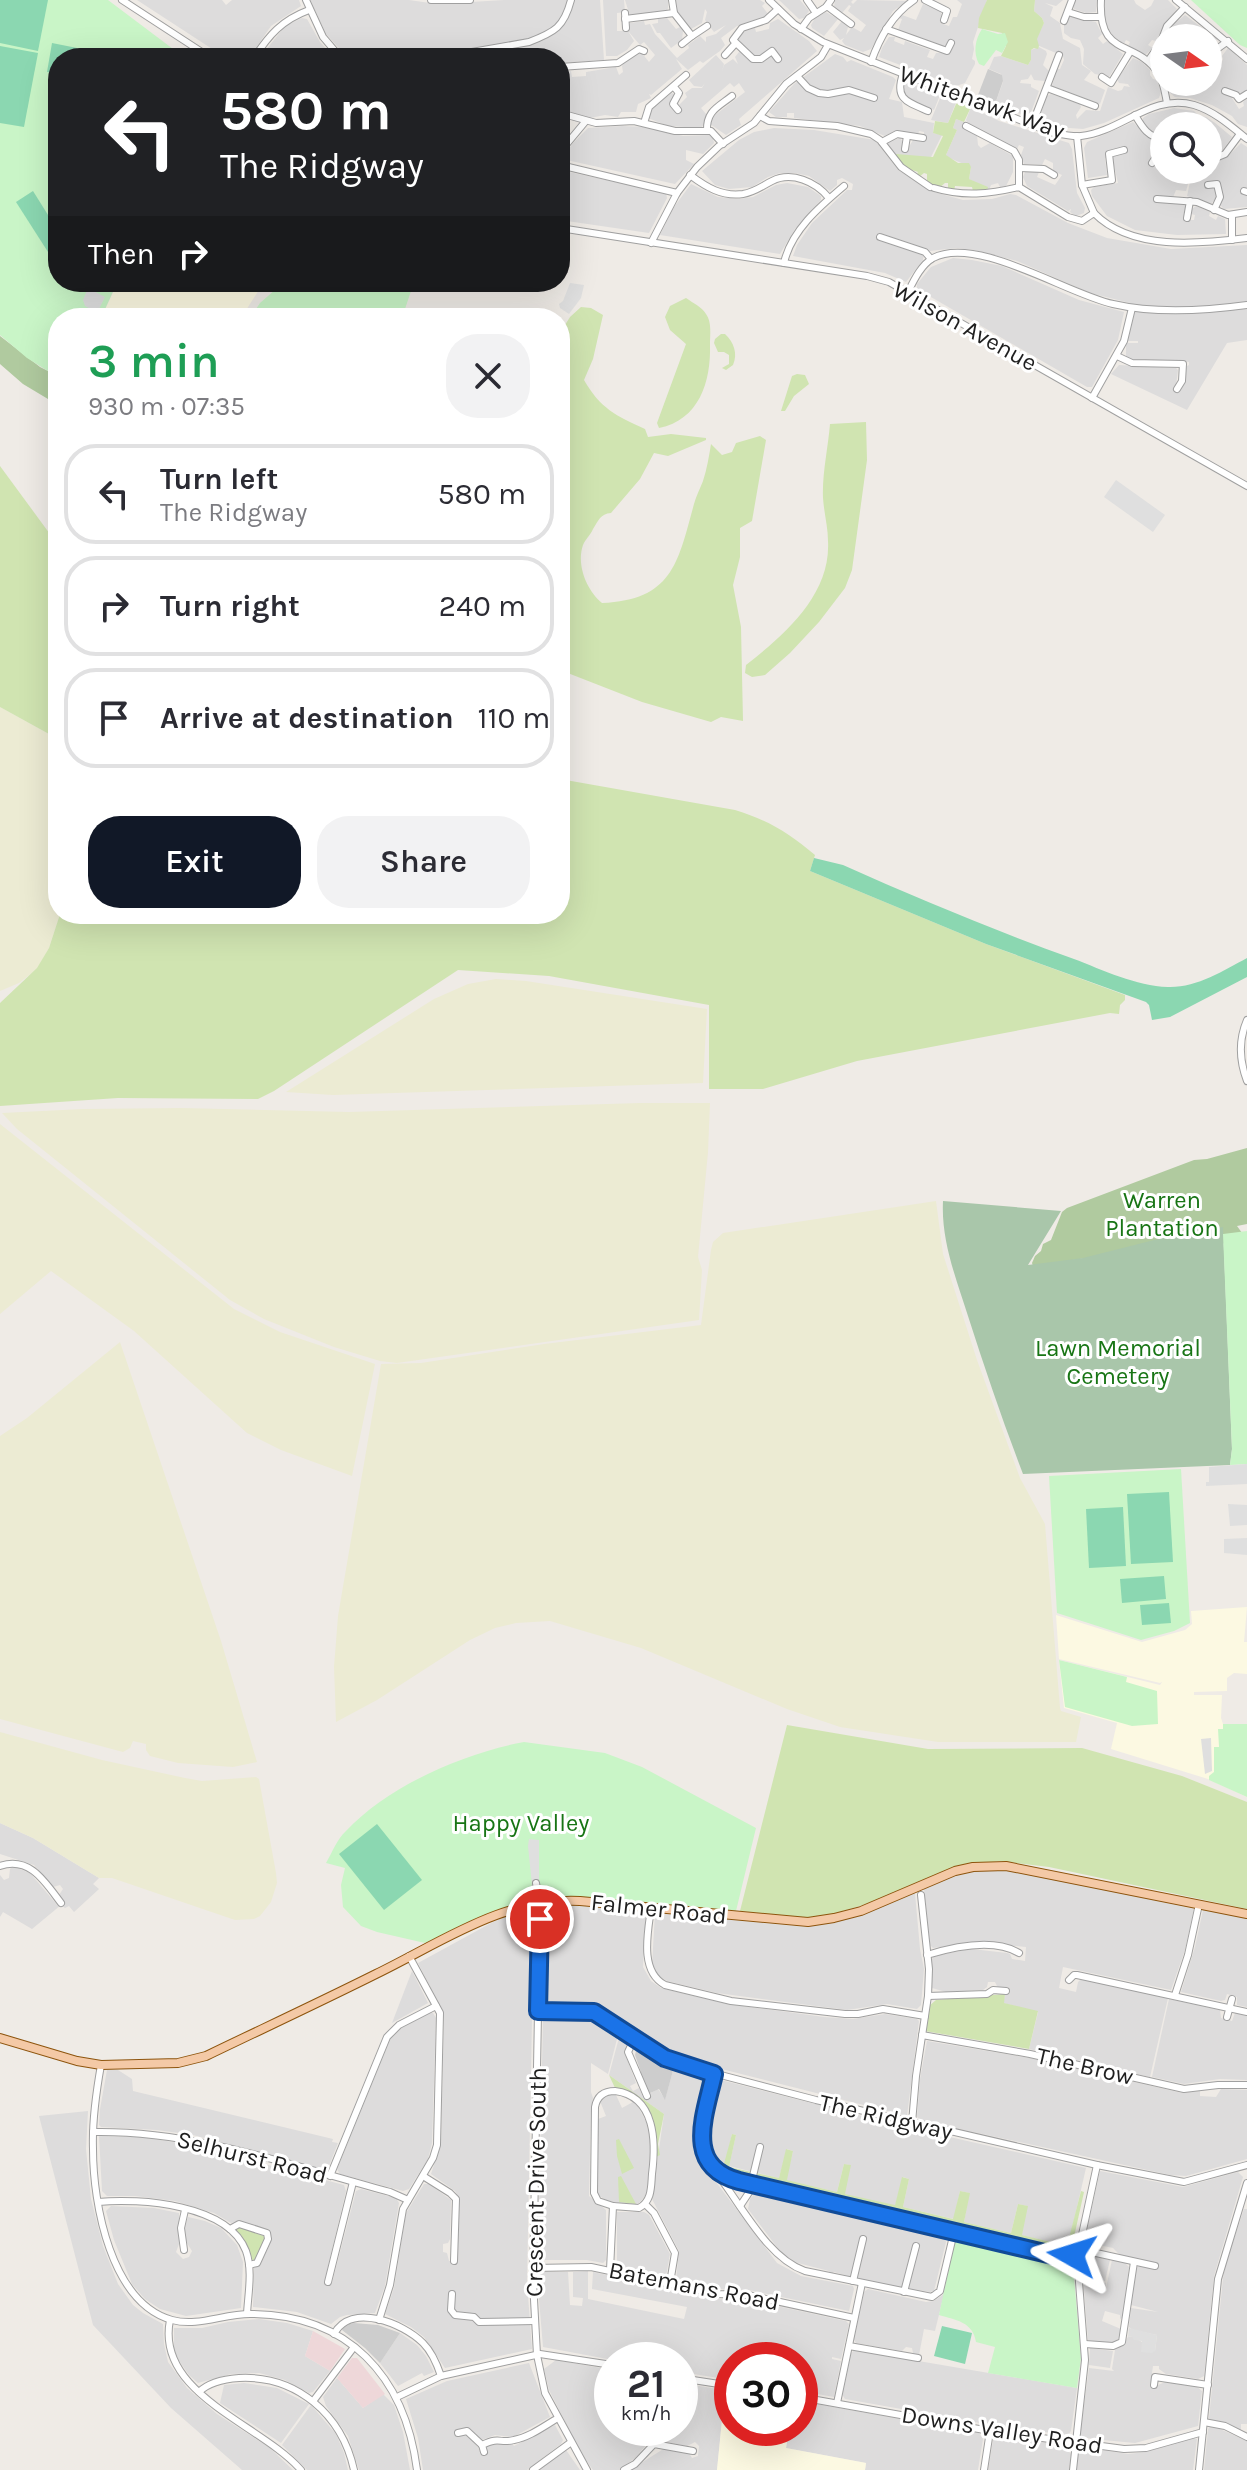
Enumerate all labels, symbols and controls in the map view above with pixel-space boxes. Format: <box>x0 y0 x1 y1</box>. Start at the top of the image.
north arrow <box>1150 24 1222 96</box>
map controls <box>1150 24 1222 184</box>
street label: Whitehawk Way <box>896 59 1068 145</box>
text: 580 m <box>220 78 392 143</box>
icon: left <box>88 80 192 184</box>
button: search <box>1150 112 1222 184</box>
text: The Ridgway <box>220 145 424 187</box>
icon: right <box>171 232 215 276</box>
text: Then <box>88 236 155 272</box>
street label: Wilson Avenue <box>888 275 1042 377</box>
text: 3 min <box>88 333 220 389</box>
button: close <box>446 334 530 418</box>
text: 930 m · 07:35 <box>88 391 245 422</box>
text: Turn left <box>160 461 278 497</box>
icon: left <box>92 472 136 516</box>
text: 580 m <box>438 476 526 512</box>
text: The Ridgway <box>160 497 307 528</box>
icon: right <box>92 584 136 628</box>
text: Turn right <box>160 588 300 624</box>
text: 240 m <box>439 588 526 624</box>
icon: arrive <box>92 696 136 740</box>
text: Arrive at destination <box>160 700 454 736</box>
text: 110 m <box>478 700 550 736</box>
button: Exit <box>88 816 301 908</box>
button: Share <box>317 816 530 908</box>
park label: Warren Plantation <box>1105 1186 1219 1242</box>
park label: Lawn Memorial Cemetery <box>1035 1334 1201 1390</box>
park label: Happy Valley <box>452 1809 590 1837</box>
pin <box>506 1885 574 1953</box>
street label: Falmer Road <box>590 1888 728 1930</box>
icon: arrive <box>518 1897 562 1941</box>
street label: The Brow <box>1034 2041 1136 2091</box>
street label: Crescent Drive South <box>520 2067 552 2297</box>
street label: The Ridgway <box>817 2088 955 2146</box>
street label: Selhurst Road <box>174 2125 330 2189</box>
position arrow <box>1030 2213 1114 2297</box>
street label: Batemans Road <box>606 2256 782 2316</box>
speed limit sign: 30 <box>714 2342 818 2446</box>
text: 21 <box>627 2360 665 2407</box>
street label: Downs Valley Road <box>900 2400 1104 2460</box>
text: km/h <box>621 2402 671 2425</box>

